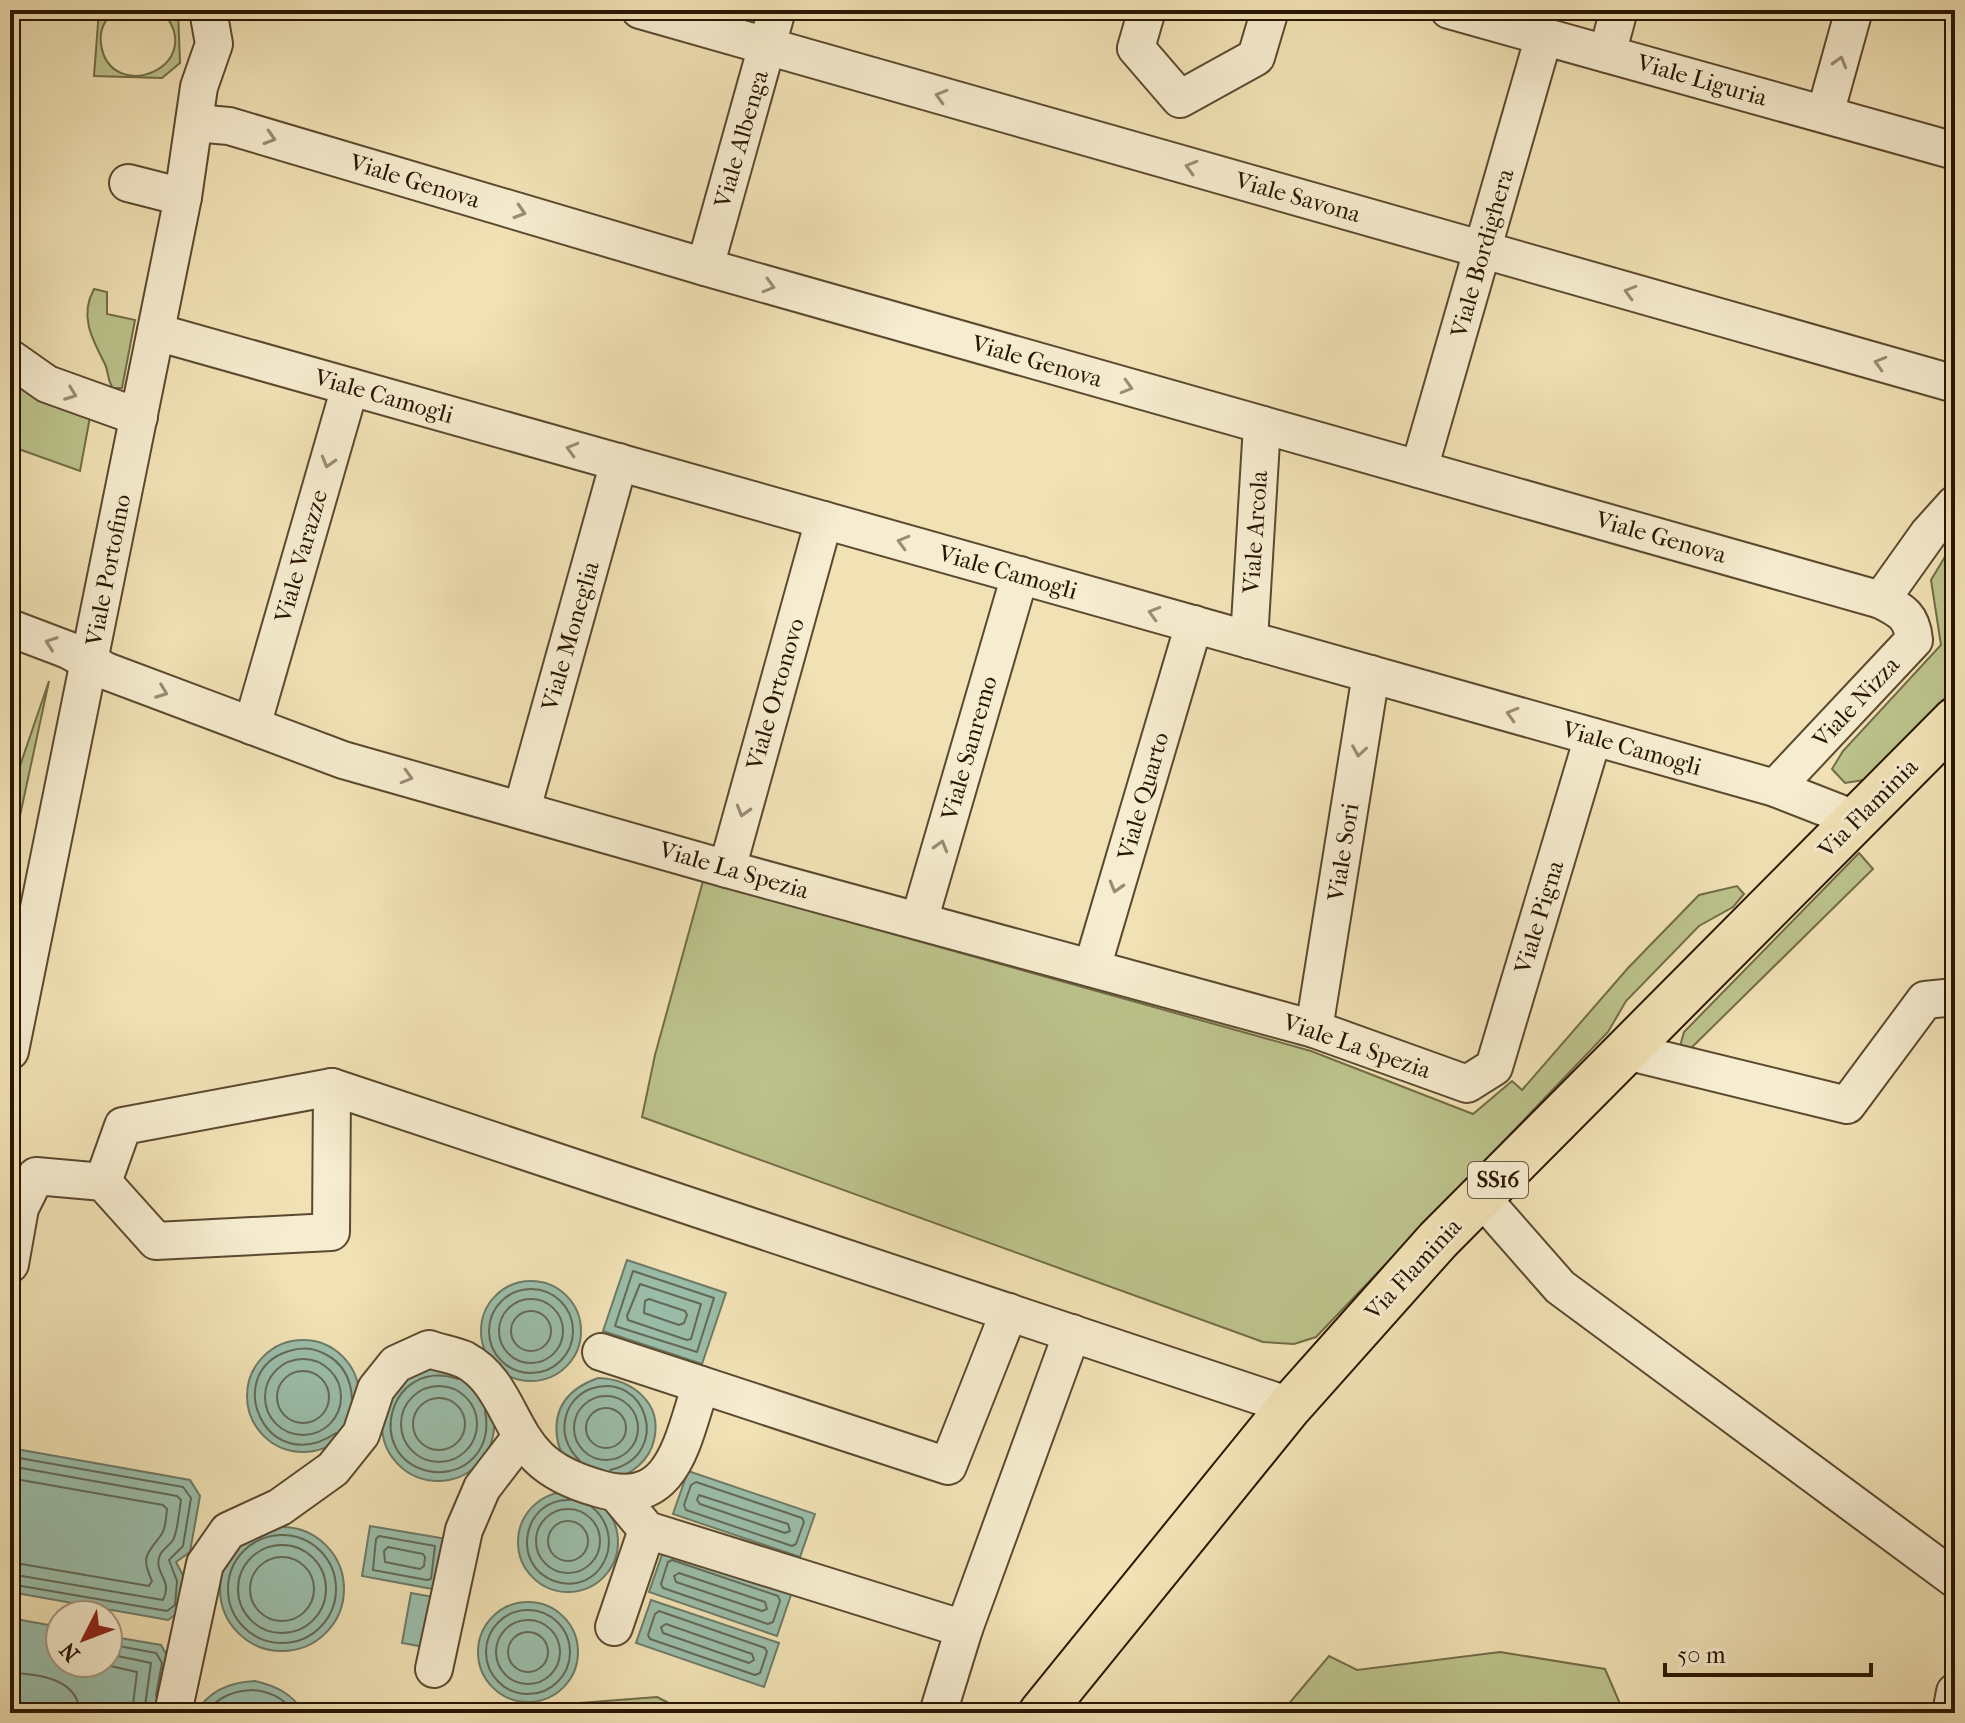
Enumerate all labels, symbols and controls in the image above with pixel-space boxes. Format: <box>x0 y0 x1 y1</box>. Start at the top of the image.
street label: Viale Liguria <box>1633 48 1771 112</box>
one-way arrow <box>1830 56 1847 70</box>
street label: Viale Albenga <box>708 66 774 212</box>
one-way arrow <box>935 89 949 105</box>
one-way arrow <box>263 129 277 145</box>
street label: Viale Genova <box>346 148 484 214</box>
one-way arrow <box>1185 160 1199 176</box>
street label: Viale Bordighera <box>1444 165 1520 342</box>
street label: Viale Savona <box>1231 166 1365 228</box>
one-way arrow <box>512 203 526 219</box>
one-way arrow <box>761 276 775 293</box>
one-way arrow <box>1623 285 1637 301</box>
street label: Viale Genova <box>968 329 1106 393</box>
one-way arrow <box>1874 356 1887 372</box>
street label: Viale Camogli <box>310 363 457 429</box>
one-way arrow <box>1119 378 1133 394</box>
one-way arrow <box>63 384 77 401</box>
one-way arrow <box>566 442 580 458</box>
one-way arrow <box>321 454 337 468</box>
street label: Viale Arcola <box>1237 469 1273 595</box>
street label: Viale Varazze <box>268 486 333 627</box>
street label: Viale Portofino <box>79 492 136 649</box>
street label: Viale Genova <box>1592 505 1730 569</box>
one-way arrow <box>897 535 911 552</box>
street label: Viale Camogli <box>934 539 1081 605</box>
street label: Viale Moneglia <box>535 557 605 715</box>
one-way arrow <box>1147 606 1161 622</box>
street label: Viale Ortonovo <box>740 615 810 774</box>
one-way arrow <box>45 636 59 653</box>
street label: Viale Nizza <box>1806 650 1906 754</box>
street label: Viale Sanremo <box>935 673 1003 824</box>
one-way arrow <box>154 682 168 699</box>
one-way arrow <box>1505 707 1519 723</box>
street label: Viale Camogli <box>1558 715 1705 781</box>
street label: Viale Quarto <box>1111 729 1175 864</box>
one-way arrow <box>1351 744 1368 758</box>
street label: Via Flaminia <box>1812 752 1924 864</box>
one-way arrow <box>400 768 414 785</box>
street label: Viale Sori <box>1321 801 1365 904</box>
one-way arrow <box>736 803 752 817</box>
street label: Viale La Spezia <box>655 835 813 905</box>
one-way arrow <box>932 840 948 854</box>
street label: Viale Pigna <box>1508 856 1570 978</box>
one-way arrow <box>1109 879 1125 893</box>
street label: Viale La Spezia <box>1279 1007 1435 1085</box>
road number: SS16 <box>1468 1162 1528 1198</box>
street label: Via Flaminia <box>1358 1212 1468 1326</box>
north arrow <box>44 1599 124 1679</box>
scale bar <box>1665 1627 1871 1677</box>
text: N <box>54 1637 85 1667</box>
text: 50 m <box>1677 1641 1726 1669</box>

